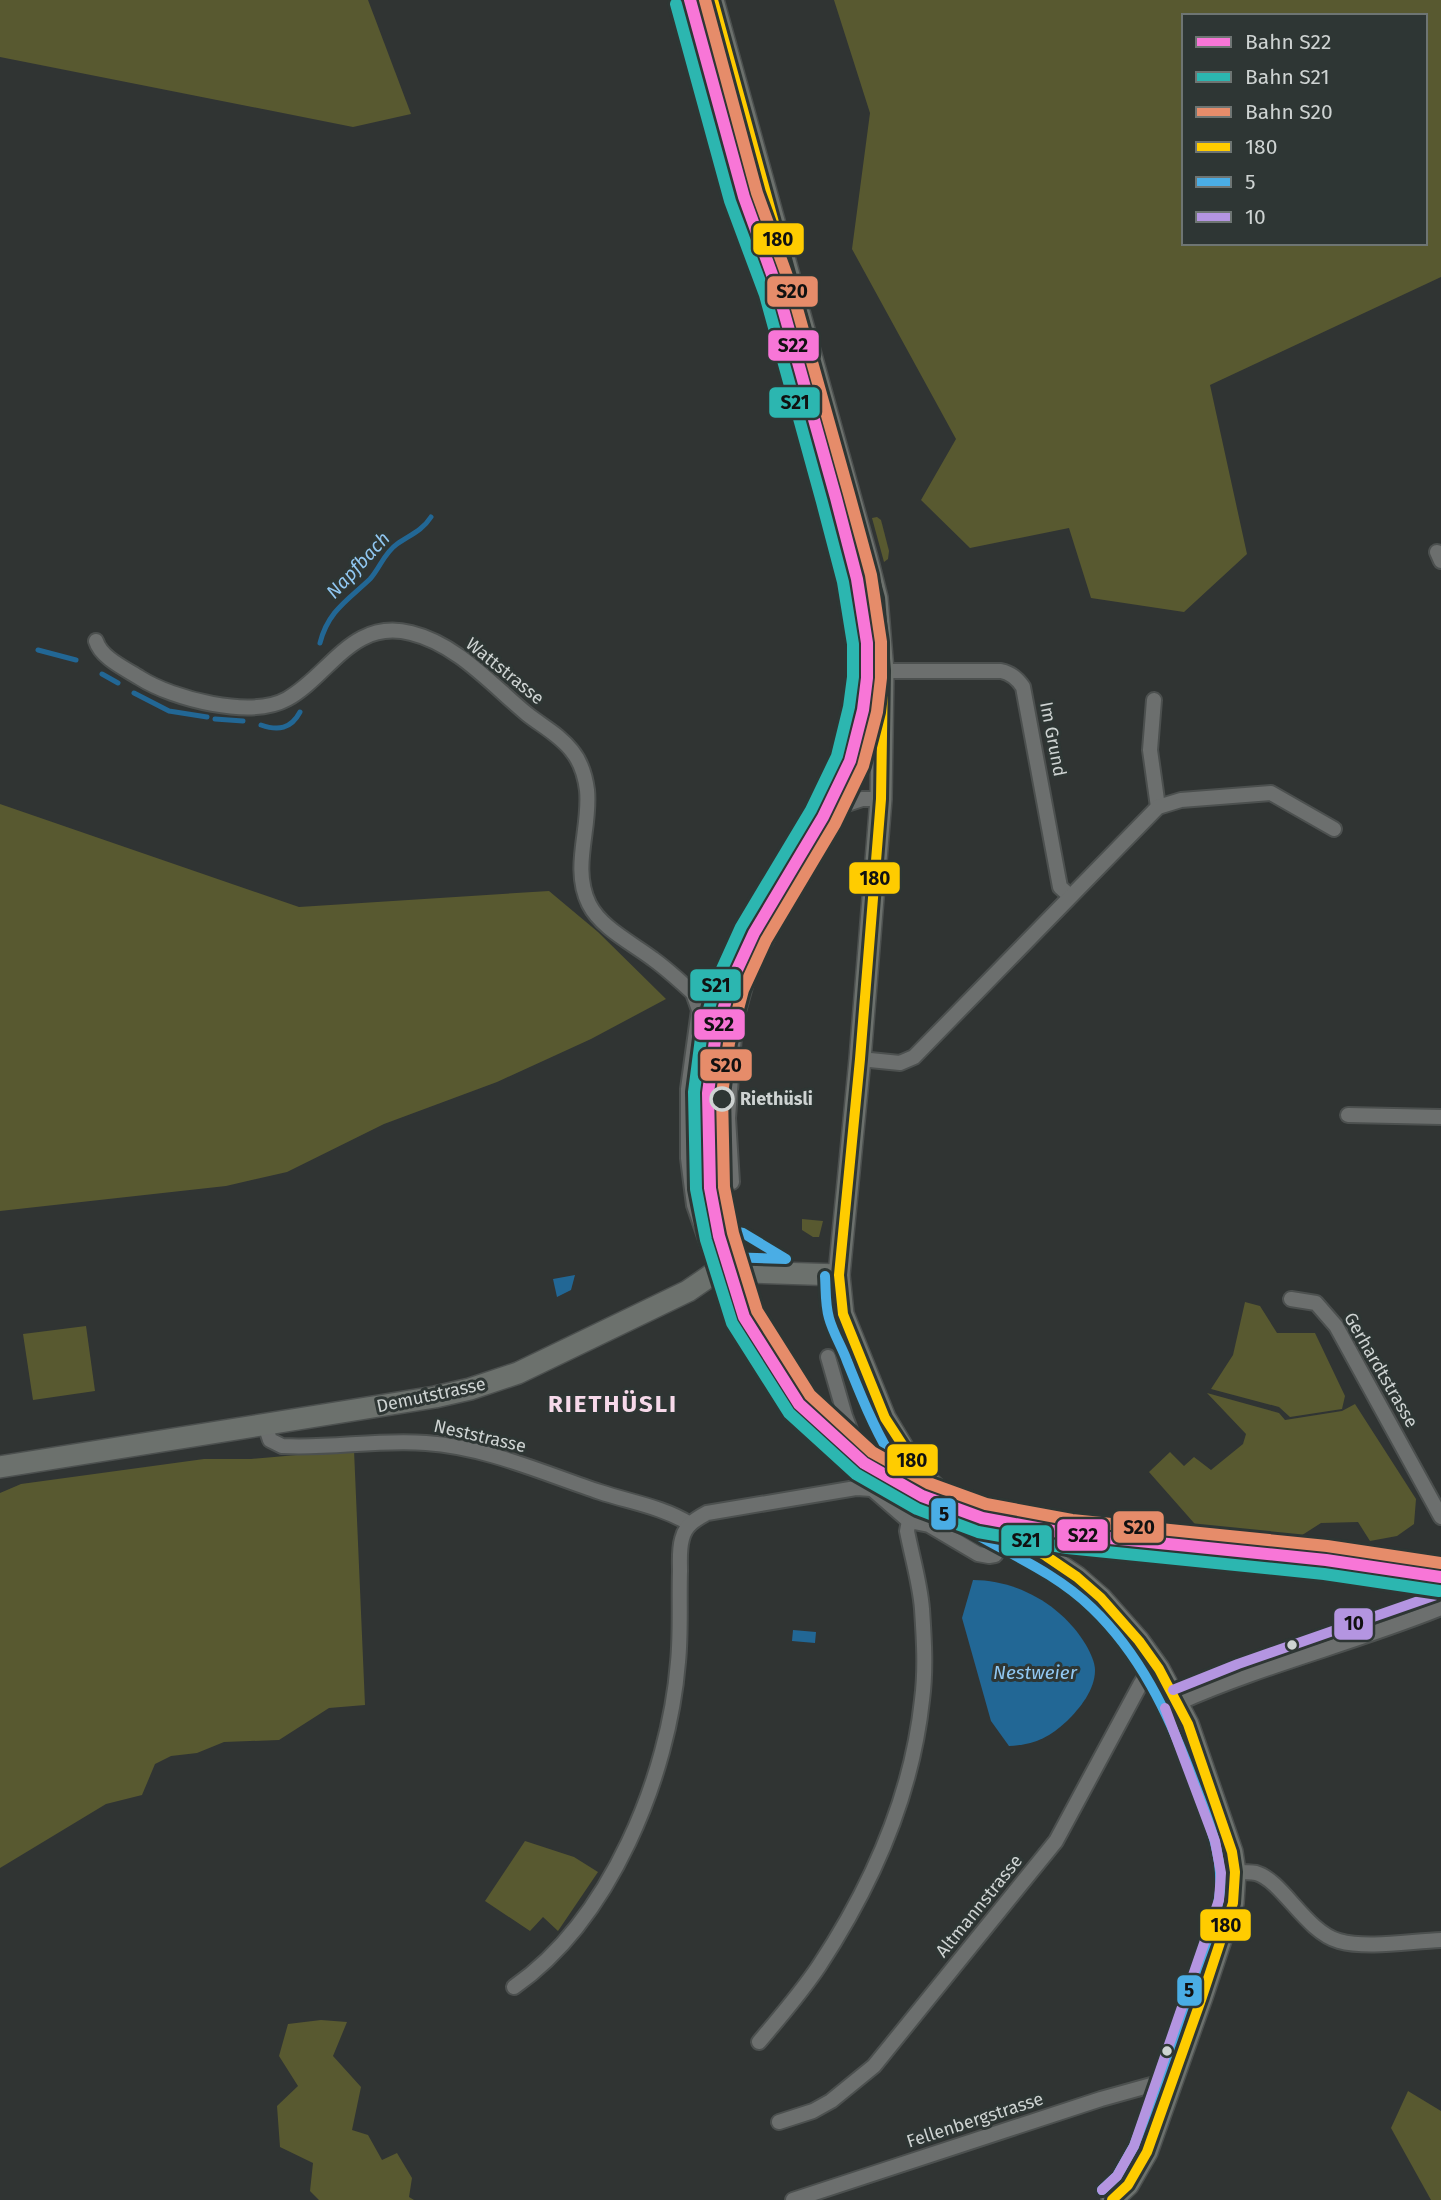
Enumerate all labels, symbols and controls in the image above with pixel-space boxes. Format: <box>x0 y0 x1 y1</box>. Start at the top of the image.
legend <box>1182 14 1427 245</box>
text: Bahn S22 <box>1245 29 1331 55</box>
text: Bahn S21 <box>1245 64 1330 90</box>
text: Bahn S20 <box>1245 99 1333 125</box>
text: 180 <box>1245 134 1277 160</box>
text: 5 <box>1245 169 1256 195</box>
text: 10 <box>1245 204 1266 230</box>
line badge: 180 <box>752 222 805 256</box>
text: 180 <box>763 228 793 251</box>
line badge: S20 <box>766 275 819 308</box>
text: S20 <box>776 280 808 303</box>
line badge: S22 <box>767 329 820 362</box>
text: S22 <box>778 334 808 357</box>
line badge: S21 <box>768 386 821 419</box>
text: S21 <box>781 391 809 414</box>
water label: Napfbach <box>321 527 395 603</box>
street label: Wattstrasse <box>461 633 549 709</box>
street label: Im Grund <box>1035 700 1071 778</box>
line badge: 180 <box>848 861 901 895</box>
text: 180 <box>860 867 890 890</box>
line badge: S21 <box>689 968 742 1002</box>
text: S21 <box>702 974 730 997</box>
line badge: S22 <box>693 1008 746 1041</box>
text: S22 <box>704 1013 734 1036</box>
line badge: S20 <box>699 1048 753 1082</box>
text: S20 <box>710 1054 742 1077</box>
marker: Riethüsli <box>710 1087 734 1111</box>
place label: Riethüsli <box>740 1088 813 1110</box>
street label: Gerhardtstrasse <box>1339 1308 1423 1432</box>
street label: Demutstrasse <box>374 1373 488 1417</box>
district label: RIETHÜSLI <box>548 1390 678 1418</box>
street label: Neststrasse <box>432 1415 528 1457</box>
line badge: 180 <box>886 1443 939 1477</box>
text: 180 <box>897 1449 927 1472</box>
line badge: 5 <box>930 1497 957 1531</box>
text: 5 <box>939 1503 949 1526</box>
line badge: S20 <box>1112 1510 1165 1544</box>
text: S20 <box>1123 1516 1155 1539</box>
line badge: S22 <box>1056 1518 1109 1552</box>
line badge: S21 <box>1000 1524 1053 1557</box>
text: S22 <box>1068 1524 1098 1547</box>
text: S21 <box>1012 1529 1040 1552</box>
line badge: 10 <box>1333 1607 1374 1641</box>
text: 10 <box>1344 1612 1364 1635</box>
unlabelled marker <box>1285 1638 1299 1652</box>
water label: Nestweier <box>993 1661 1078 1684</box>
street label: Altmannstrasse <box>931 1850 1027 1962</box>
line badge: 180 <box>1199 1908 1252 1942</box>
text: 180 <box>1211 1914 1241 1937</box>
line badge: 5 <box>1176 1974 1203 2007</box>
text: 5 <box>1184 1979 1194 2002</box>
unlabelled marker <box>1160 2044 1174 2058</box>
street label: Fellenbergstrasse <box>904 2088 1046 2152</box>

